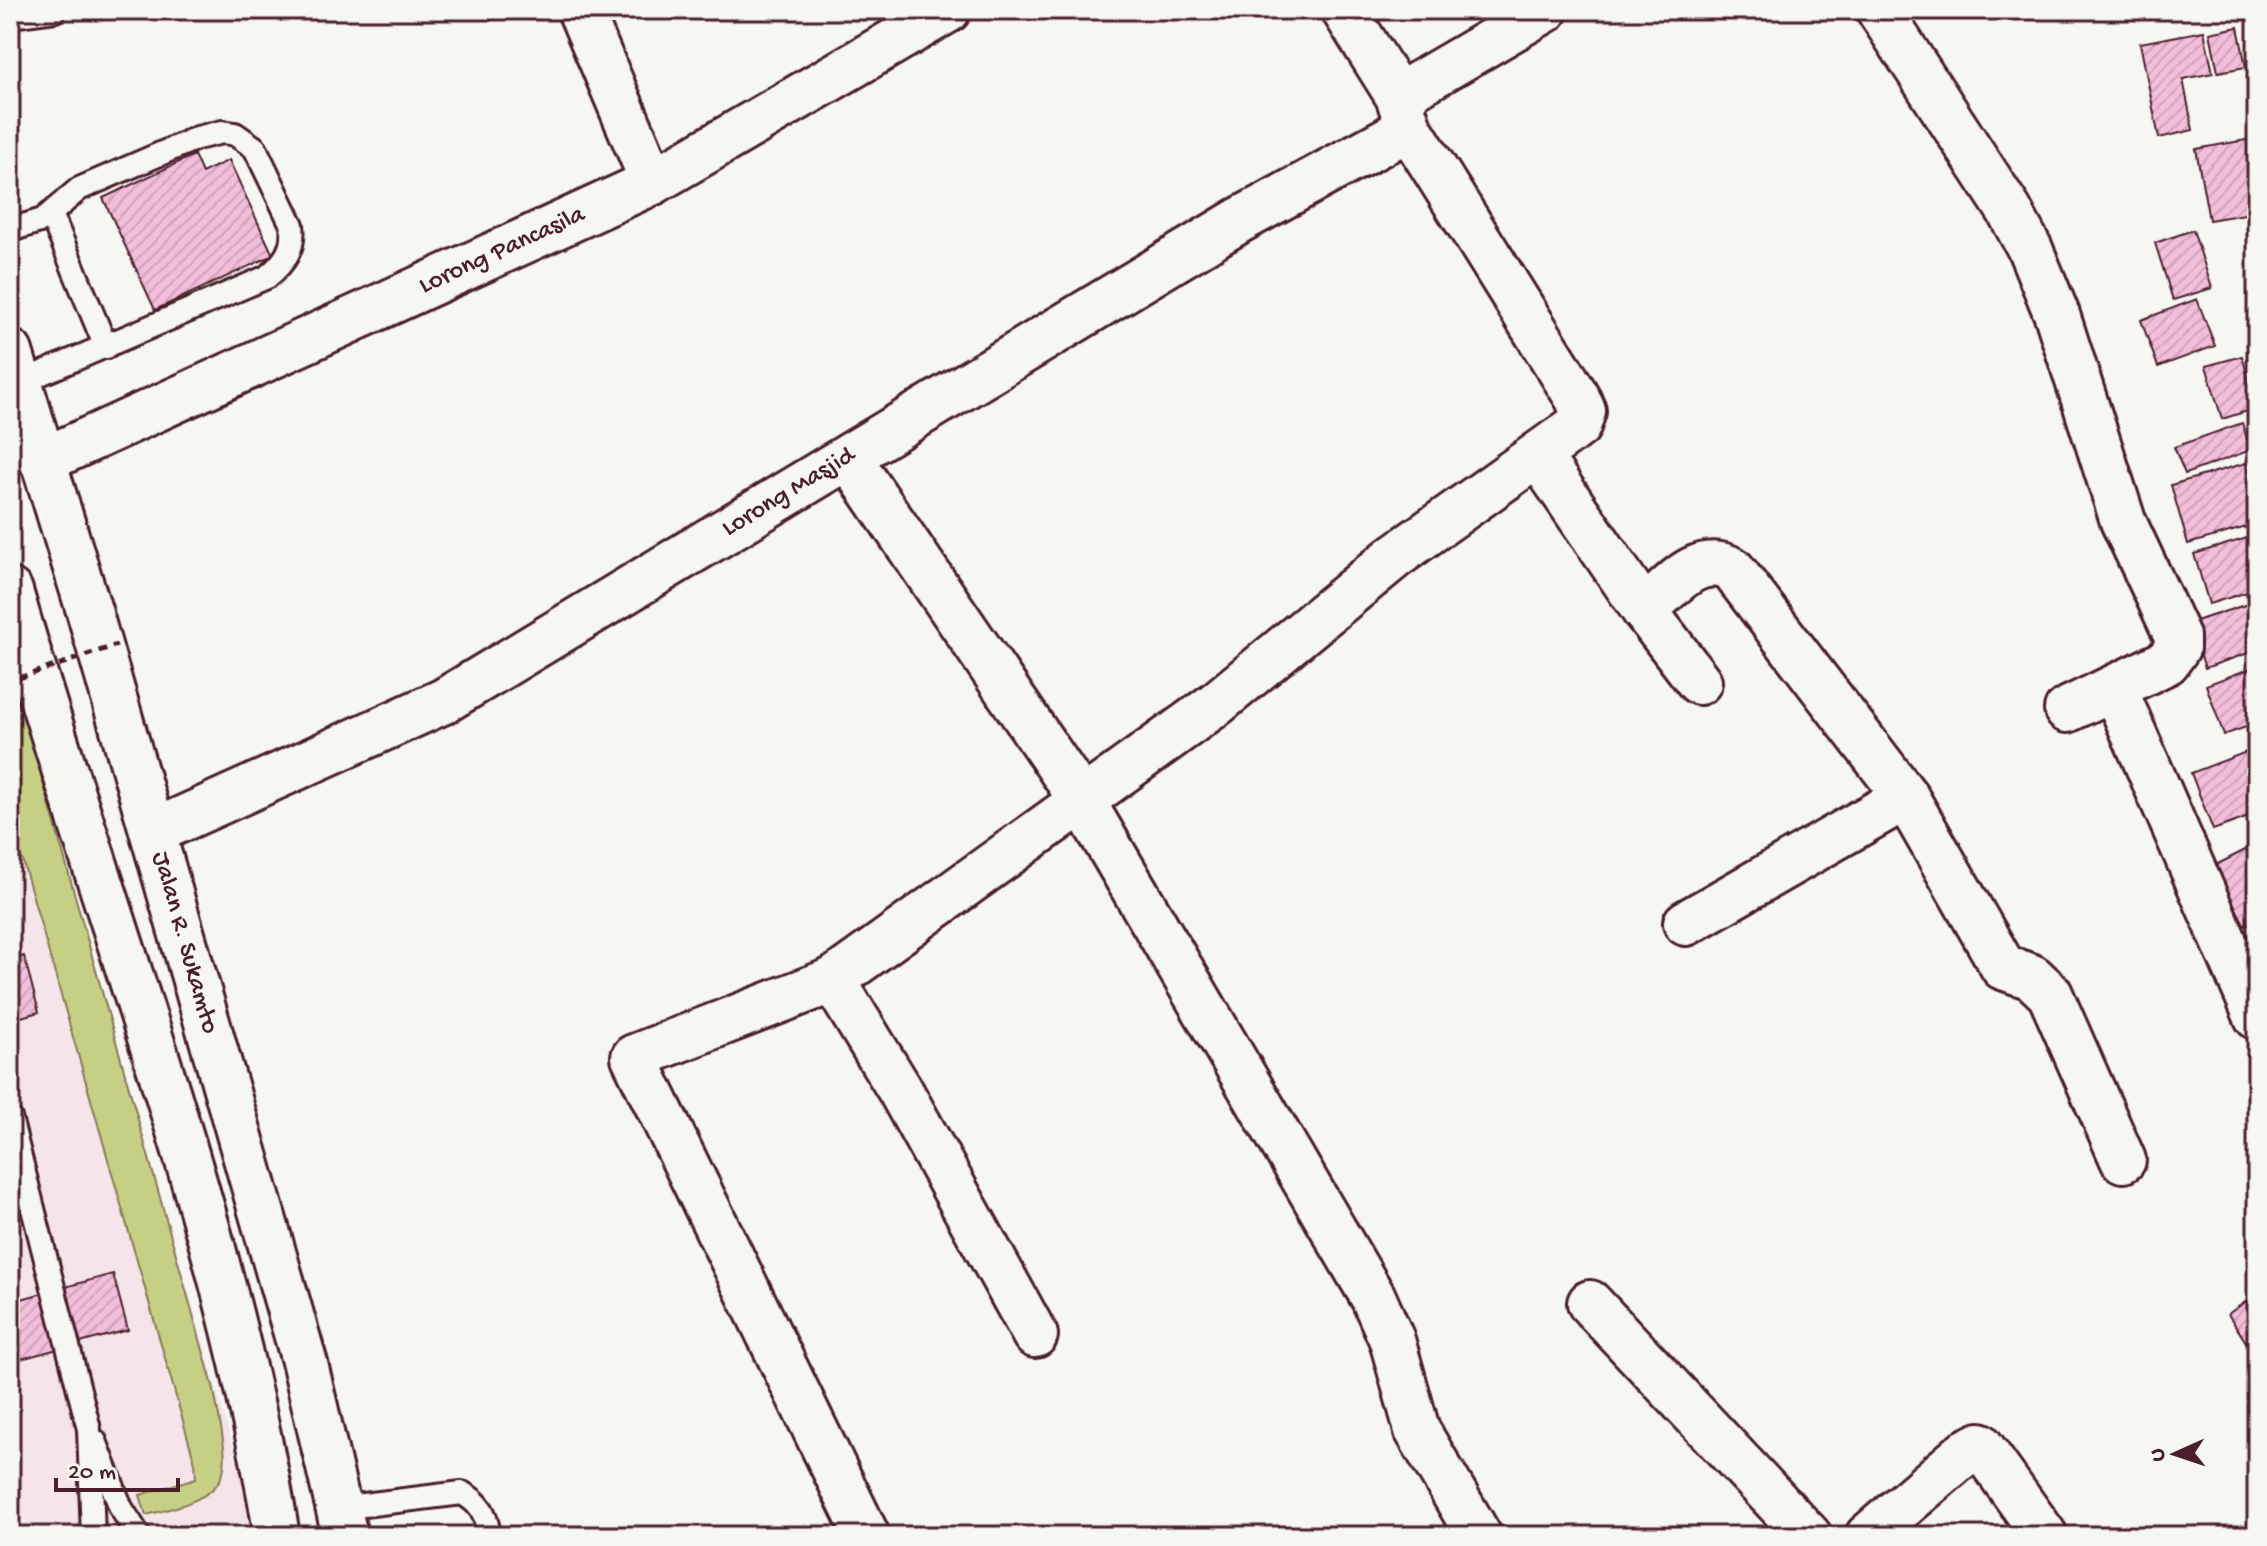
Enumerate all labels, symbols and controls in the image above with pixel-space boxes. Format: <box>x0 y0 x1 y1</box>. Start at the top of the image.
street label: Lorong Pancasila <box>414 199 592 302</box>
street label: Lorong Masjid <box>717 440 862 545</box>
street label: Jalan R. Sukamto <box>143 848 225 1037</box>
north arrow <box>2135 1414 2215 1494</box>
scale bar <box>56 1442 178 1492</box>
text: U <box>2146 1448 2172 1462</box>
text: 20 m <box>68 1459 116 1488</box>

